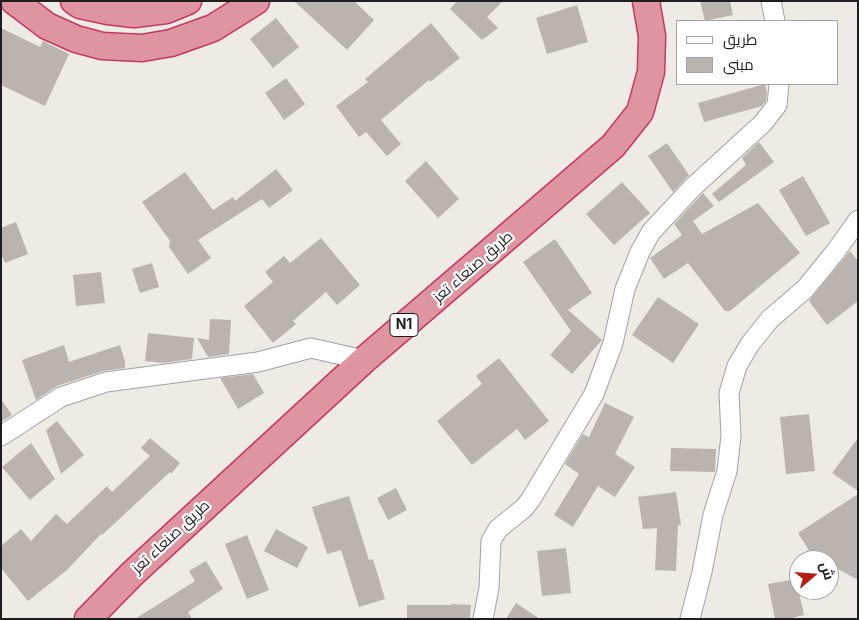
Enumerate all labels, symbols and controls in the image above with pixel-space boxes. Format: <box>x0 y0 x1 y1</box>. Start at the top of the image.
legend <box>676 20 839 85</box>
text: طريق <box>723 30 757 49</box>
text: مبنى <box>723 55 754 74</box>
street label: طريق صنعاء تعز <box>430 228 516 306</box>
road number: N1 <box>390 314 418 336</box>
street label: طريق صنعاء تعز <box>128 496 214 578</box>
north arrow <box>789 550 839 600</box>
text: ش <box>817 559 839 582</box>

